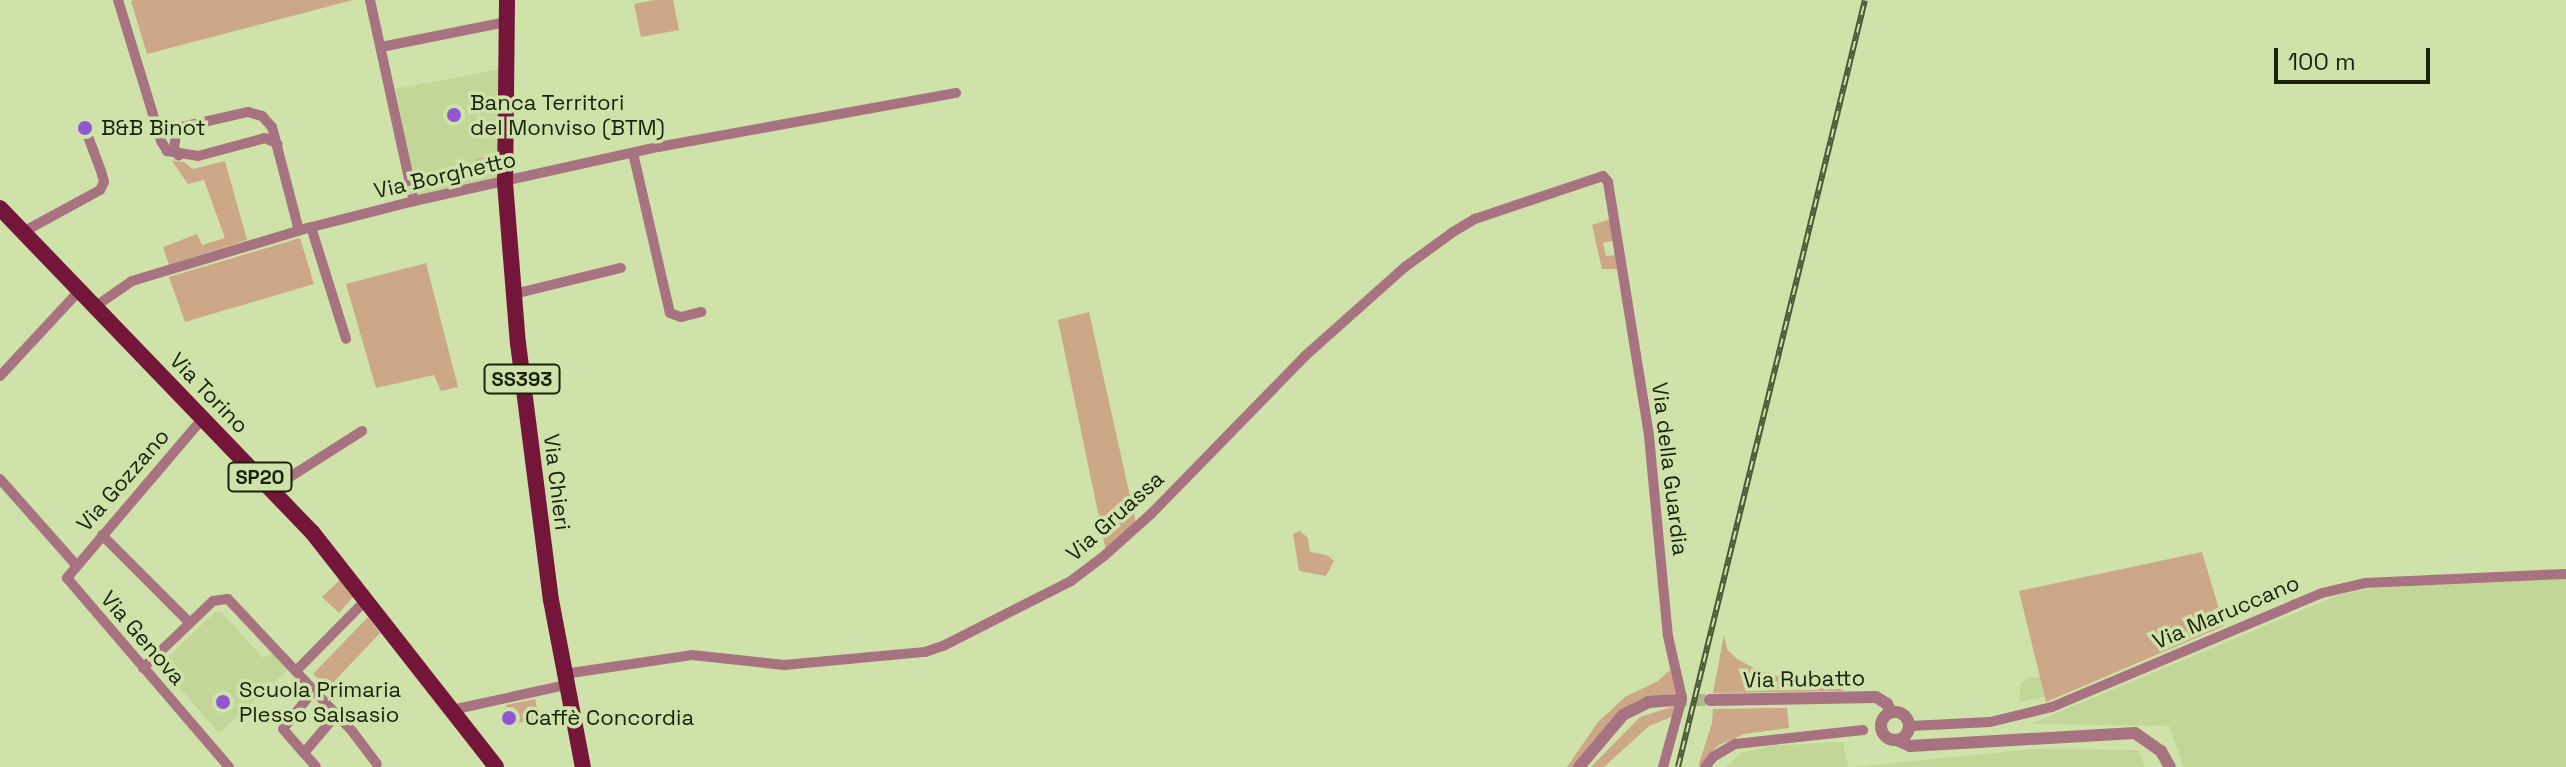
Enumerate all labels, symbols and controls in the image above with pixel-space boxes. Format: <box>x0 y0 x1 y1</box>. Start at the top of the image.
scale bar <box>2278 32 2434 82</box>
text: 100 m <box>2288 46 2356 77</box>
place label: Banca Territori del Monviso (BTM) <box>470 89 665 140</box>
marker: Banca Territori del Monviso (BTM) <box>445 106 463 124</box>
place label: B&B Binot <box>101 115 206 141</box>
marker: B&B Binot <box>76 119 94 137</box>
street label: Via Borghetto <box>371 146 519 204</box>
street label: Via Torino <box>164 347 254 439</box>
road number: SS393 <box>482 363 562 395</box>
street label: Via della Guardia <box>1646 381 1694 557</box>
street label: Via Gozzano <box>71 423 175 537</box>
street label: Via Chieri <box>538 432 576 532</box>
road number: SP20 <box>226 461 294 493</box>
street label: Via Gruassa <box>1061 465 1169 567</box>
street label: Via Maruccano <box>2149 569 2303 655</box>
street label: Via Genova <box>95 586 191 690</box>
street label: Via Rubatto <box>1743 665 1865 693</box>
place label: Scuola Primaria Plesso Salsasio <box>239 676 401 728</box>
marker: Scuola Primaria Plesso Salsasio <box>214 693 232 711</box>
place label: Caffè Concordia <box>525 705 694 731</box>
marker: Caffè Concordia <box>500 709 518 727</box>

